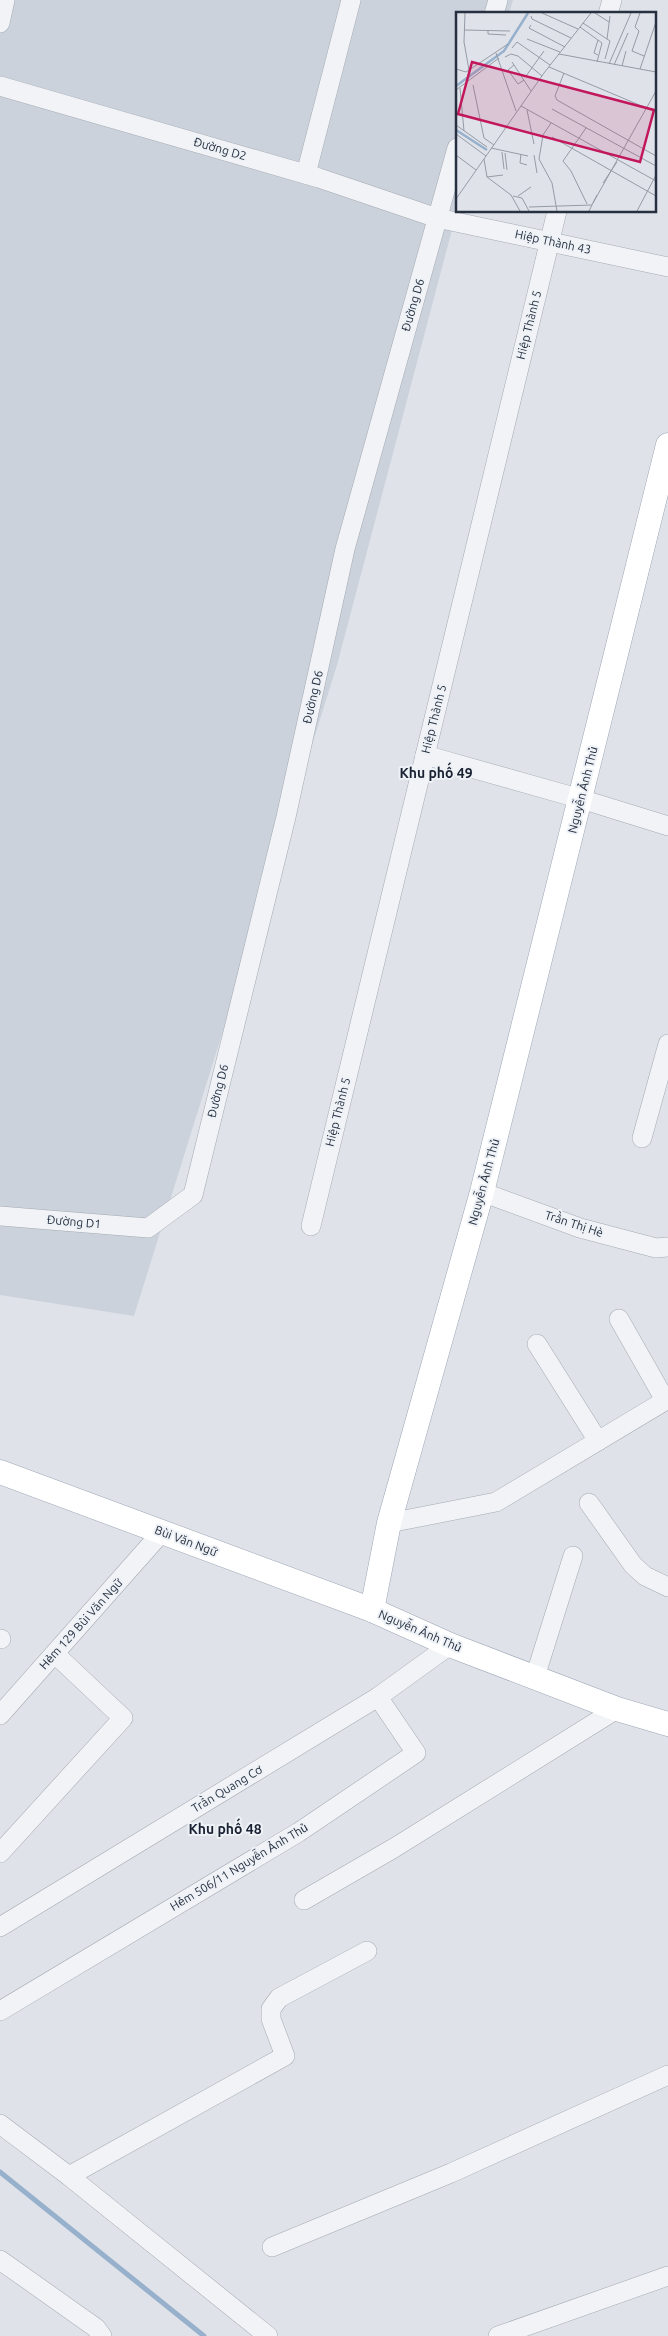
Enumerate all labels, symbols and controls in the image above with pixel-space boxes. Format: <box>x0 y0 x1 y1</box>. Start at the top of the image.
inset map <box>456 12 656 212</box>
street label: Đường D2 <box>192 135 248 162</box>
street label: Hiệp Thành 43 <box>514 227 592 257</box>
street label: Đường D6 <box>399 277 426 333</box>
street label: Hiệp Thành 5 <box>514 289 544 361</box>
street label: Đường D6 <box>300 669 325 725</box>
street label: Hiệp Thành 5 <box>419 683 449 755</box>
street label: Nguyễn Ảnh Thủ <box>564 745 600 835</box>
district label: Khu phố 49 <box>399 762 473 781</box>
street label: Đường D6 <box>205 1063 230 1119</box>
street label: Hiệp Thành 5 <box>323 1076 353 1148</box>
street label: Nguyễn Ảnh Thủ <box>465 1137 501 1227</box>
street label: Trần Thị Hè <box>543 1207 605 1240</box>
street label: Đường D1 <box>46 1213 102 1230</box>
street label: Bùi Văn Ngữ <box>153 1523 220 1559</box>
street label: Hẻm 129 Bùi Văn Ngữ <box>37 1575 125 1672</box>
street label: Nguyễn Ảnh Thủ <box>377 1606 464 1654</box>
street label: Trần Quang Cơ <box>189 1762 264 1815</box>
district label: Khu phố 48 <box>188 1818 262 1837</box>
street label: Hẻm 506/11 Nguyễn Ảnh Thủ <box>167 1819 310 1913</box>

